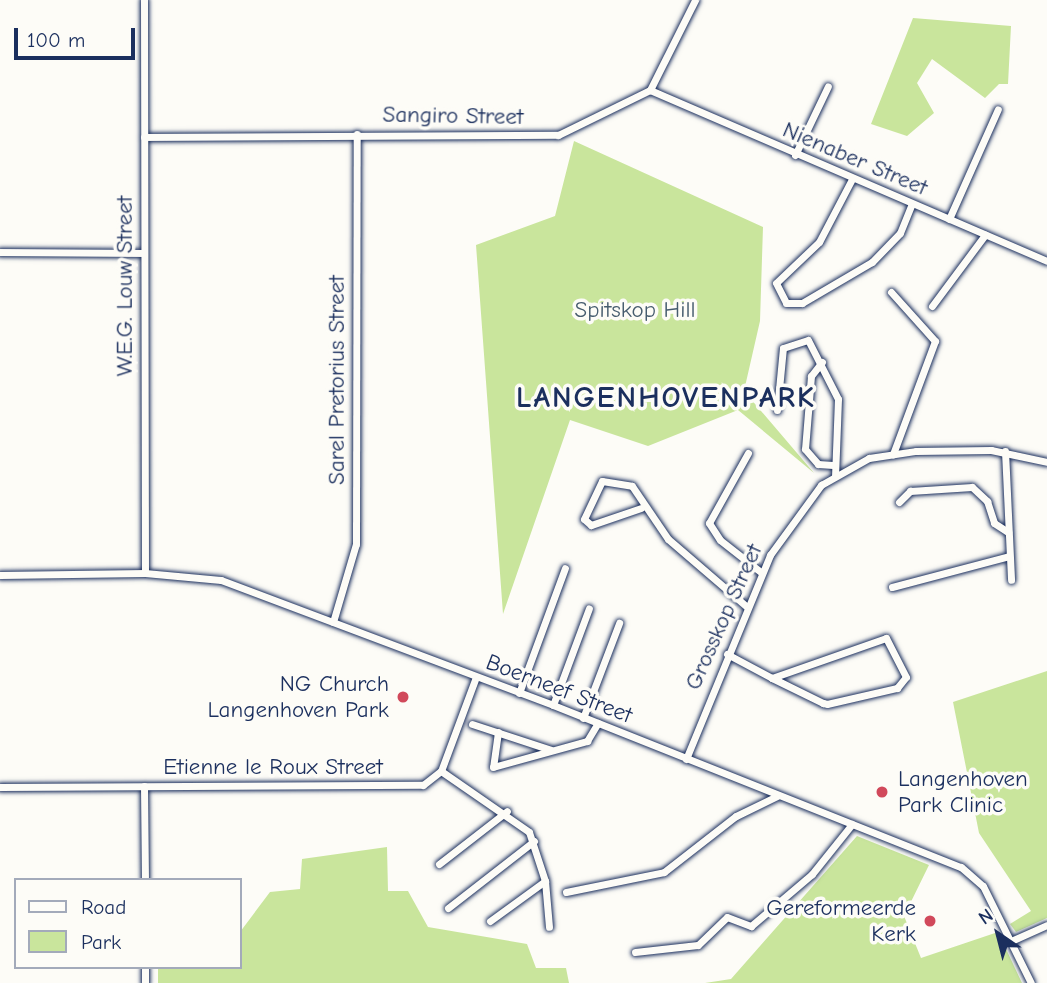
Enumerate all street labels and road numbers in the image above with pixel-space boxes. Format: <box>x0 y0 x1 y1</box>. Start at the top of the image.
street label: Sangiro Street <box>382 101 524 131</box>
street label: Nienaber Street <box>778 116 932 202</box>
street label: W.E.G. Louw Street <box>111 196 139 376</box>
street label: Sarel Pretorius Street <box>323 275 351 485</box>
street label: Grosskop Street <box>680 540 768 694</box>
street label: Boerneef Street <box>482 648 636 730</box>
street label: Etienne le Roux Street <box>163 753 383 781</box>

